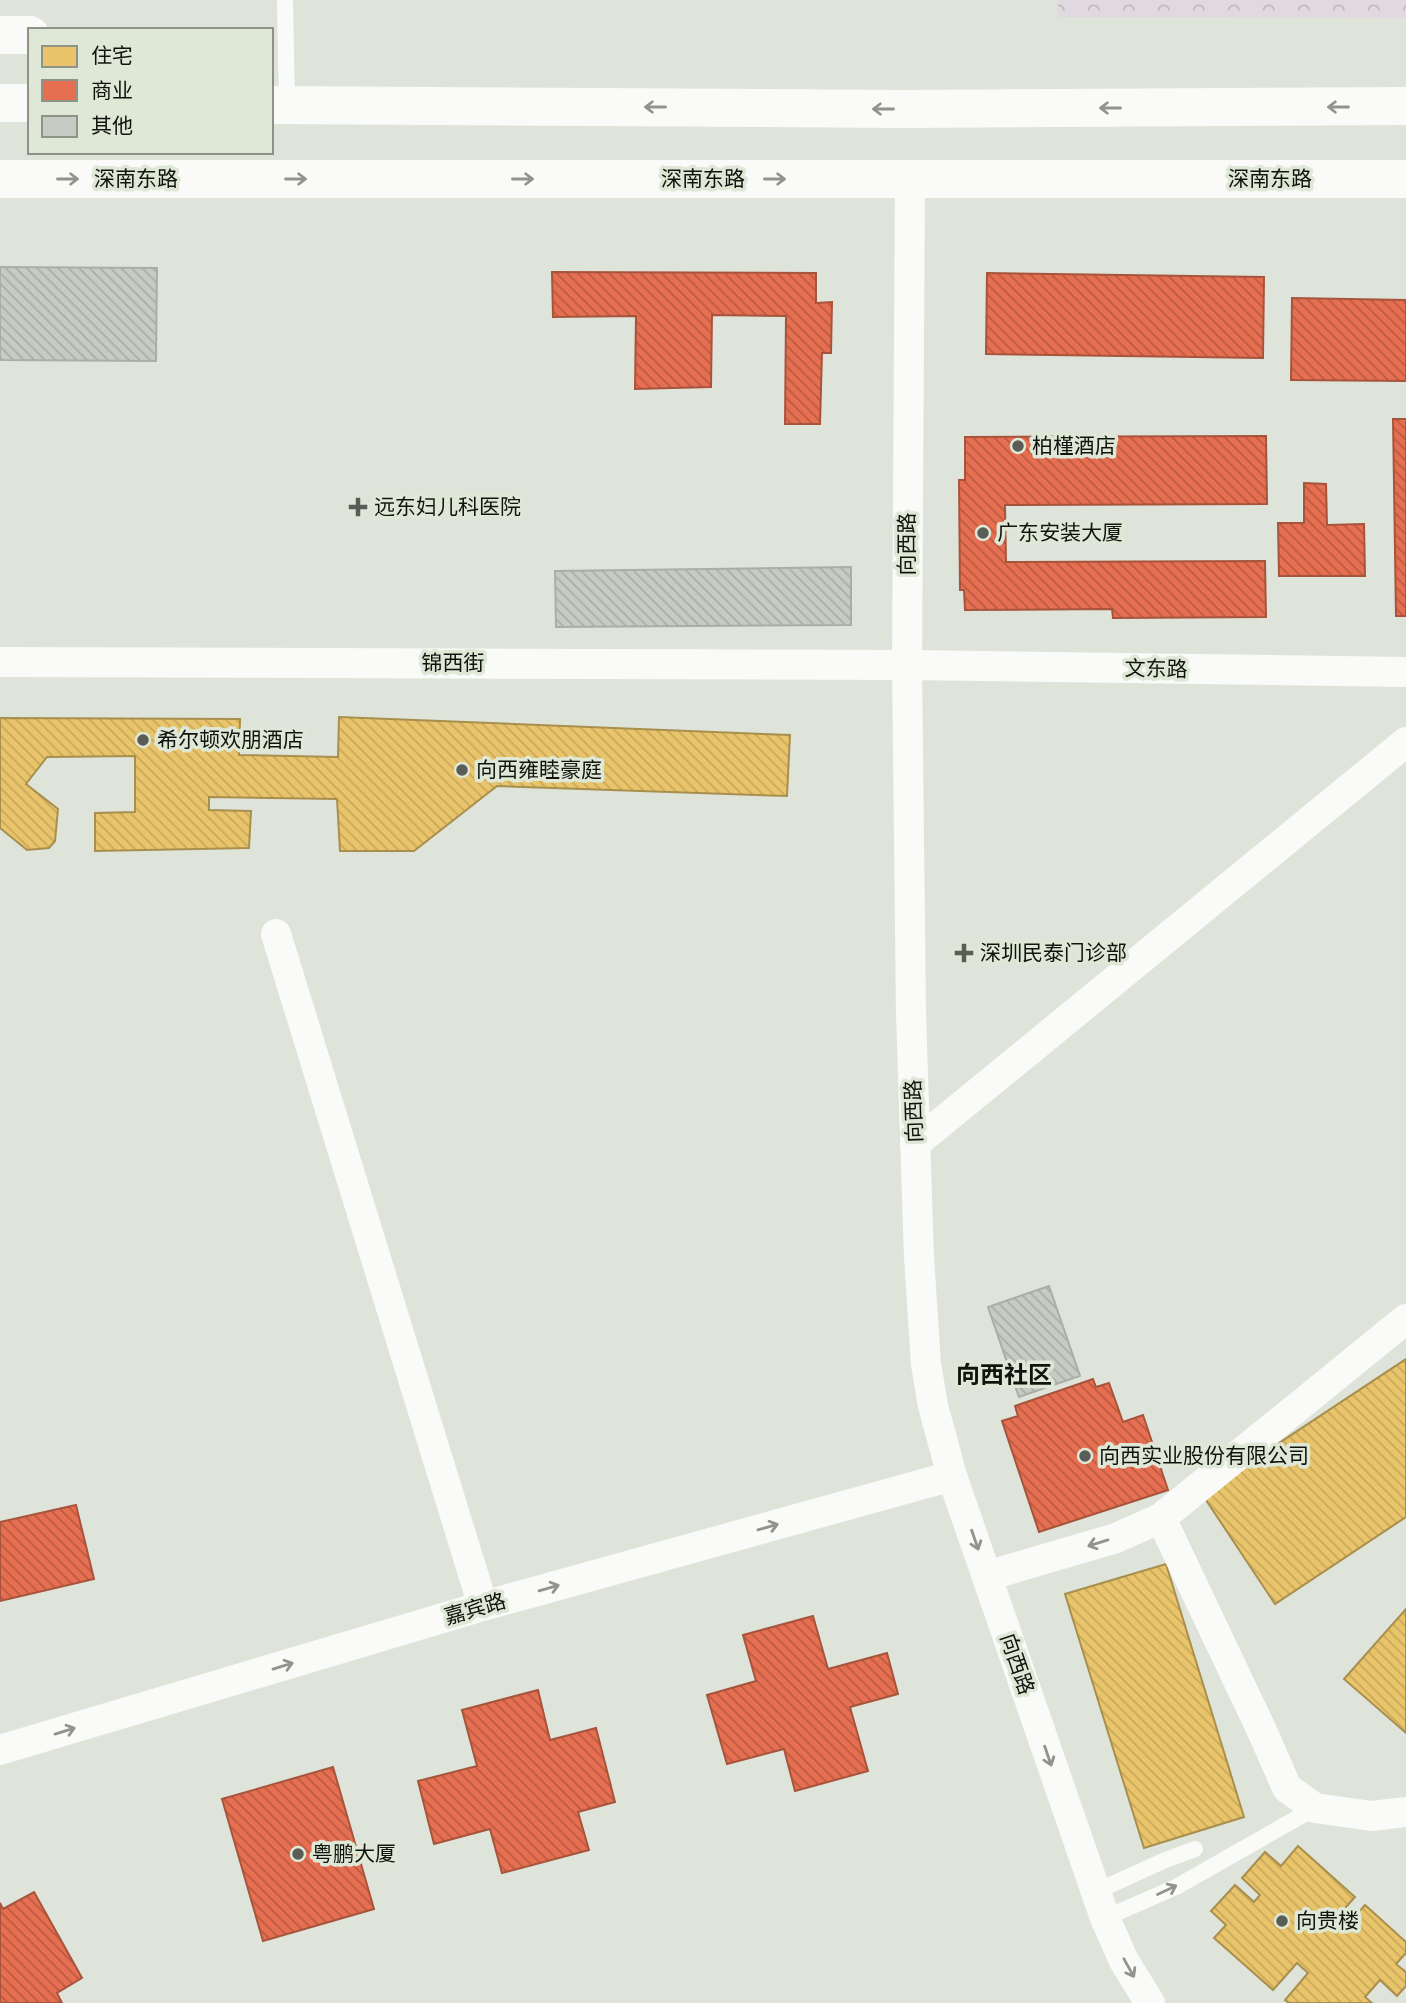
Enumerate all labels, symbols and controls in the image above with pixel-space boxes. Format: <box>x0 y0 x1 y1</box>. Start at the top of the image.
legend <box>28 28 273 154</box>
text: 住宅 <box>91 41 133 71</box>
text: 商业 <box>91 76 133 106</box>
one-way arrow <box>644 100 667 114</box>
one-way arrow <box>1327 100 1350 114</box>
one-way arrow <box>1099 101 1122 115</box>
one-way arrow <box>872 102 895 116</box>
text: 其他 <box>91 111 133 141</box>
street label: 深南东路 <box>94 164 178 194</box>
street label: 深南东路 <box>661 164 745 194</box>
street label: 深南东路 <box>1228 164 1312 194</box>
one-way arrow <box>56 172 79 186</box>
one-way arrow <box>284 172 307 186</box>
one-way arrow <box>511 172 534 186</box>
one-way arrow <box>763 172 786 186</box>
place label: 柏槿酒店 <box>1032 431 1116 461</box>
marker: 柏槿酒店 <box>1010 438 1026 454</box>
place label: 远东妇儿科医院 <box>374 492 521 522</box>
marker: 远东妇儿科医院 <box>348 497 368 517</box>
street label: 向西路 <box>892 513 922 576</box>
place label: 广东安装大厦 <box>997 518 1123 548</box>
marker: 广东安装大厦 <box>975 525 991 541</box>
street label: 锦西街 <box>422 648 485 678</box>
street label: 文东路 <box>1124 653 1188 685</box>
place label: 希尔顿欢朋酒店 <box>157 725 304 755</box>
marker: 希尔顿欢朋酒店 <box>135 732 151 748</box>
place label: 向西雍睦豪庭 <box>476 755 602 785</box>
marker: 向西雍睦豪庭 <box>454 762 470 778</box>
place label: 深圳民泰门诊部 <box>980 938 1127 968</box>
marker: 深圳民泰门诊部 <box>954 943 974 963</box>
street label: 向西路 <box>898 1079 930 1143</box>
district label: 向西社区 <box>956 1358 1052 1393</box>
place label: 向西实业股份有限公司 <box>1099 1441 1309 1471</box>
marker: 向西实业股份有限公司 <box>1077 1448 1093 1464</box>
one-way arrow <box>756 1520 779 1533</box>
one-way arrow <box>969 1529 982 1551</box>
one-way arrow <box>1087 1537 1109 1550</box>
one-way arrow <box>537 1581 560 1594</box>
street label: 嘉宾路 <box>441 1586 509 1632</box>
street label: 向西路 <box>993 1629 1041 1699</box>
one-way arrow <box>272 1658 294 1671</box>
one-way arrow <box>54 1723 76 1736</box>
one-way arrow <box>1043 1744 1055 1766</box>
place label: 粤鹏大厦 <box>312 1839 396 1869</box>
marker: 粤鹏大厦 <box>290 1846 306 1862</box>
one-way arrow <box>1156 1883 1177 1896</box>
place label: 向贵楼 <box>1296 1906 1359 1936</box>
marker: 向贵楼 <box>1274 1913 1290 1929</box>
one-way arrow <box>1123 1957 1136 1978</box>

